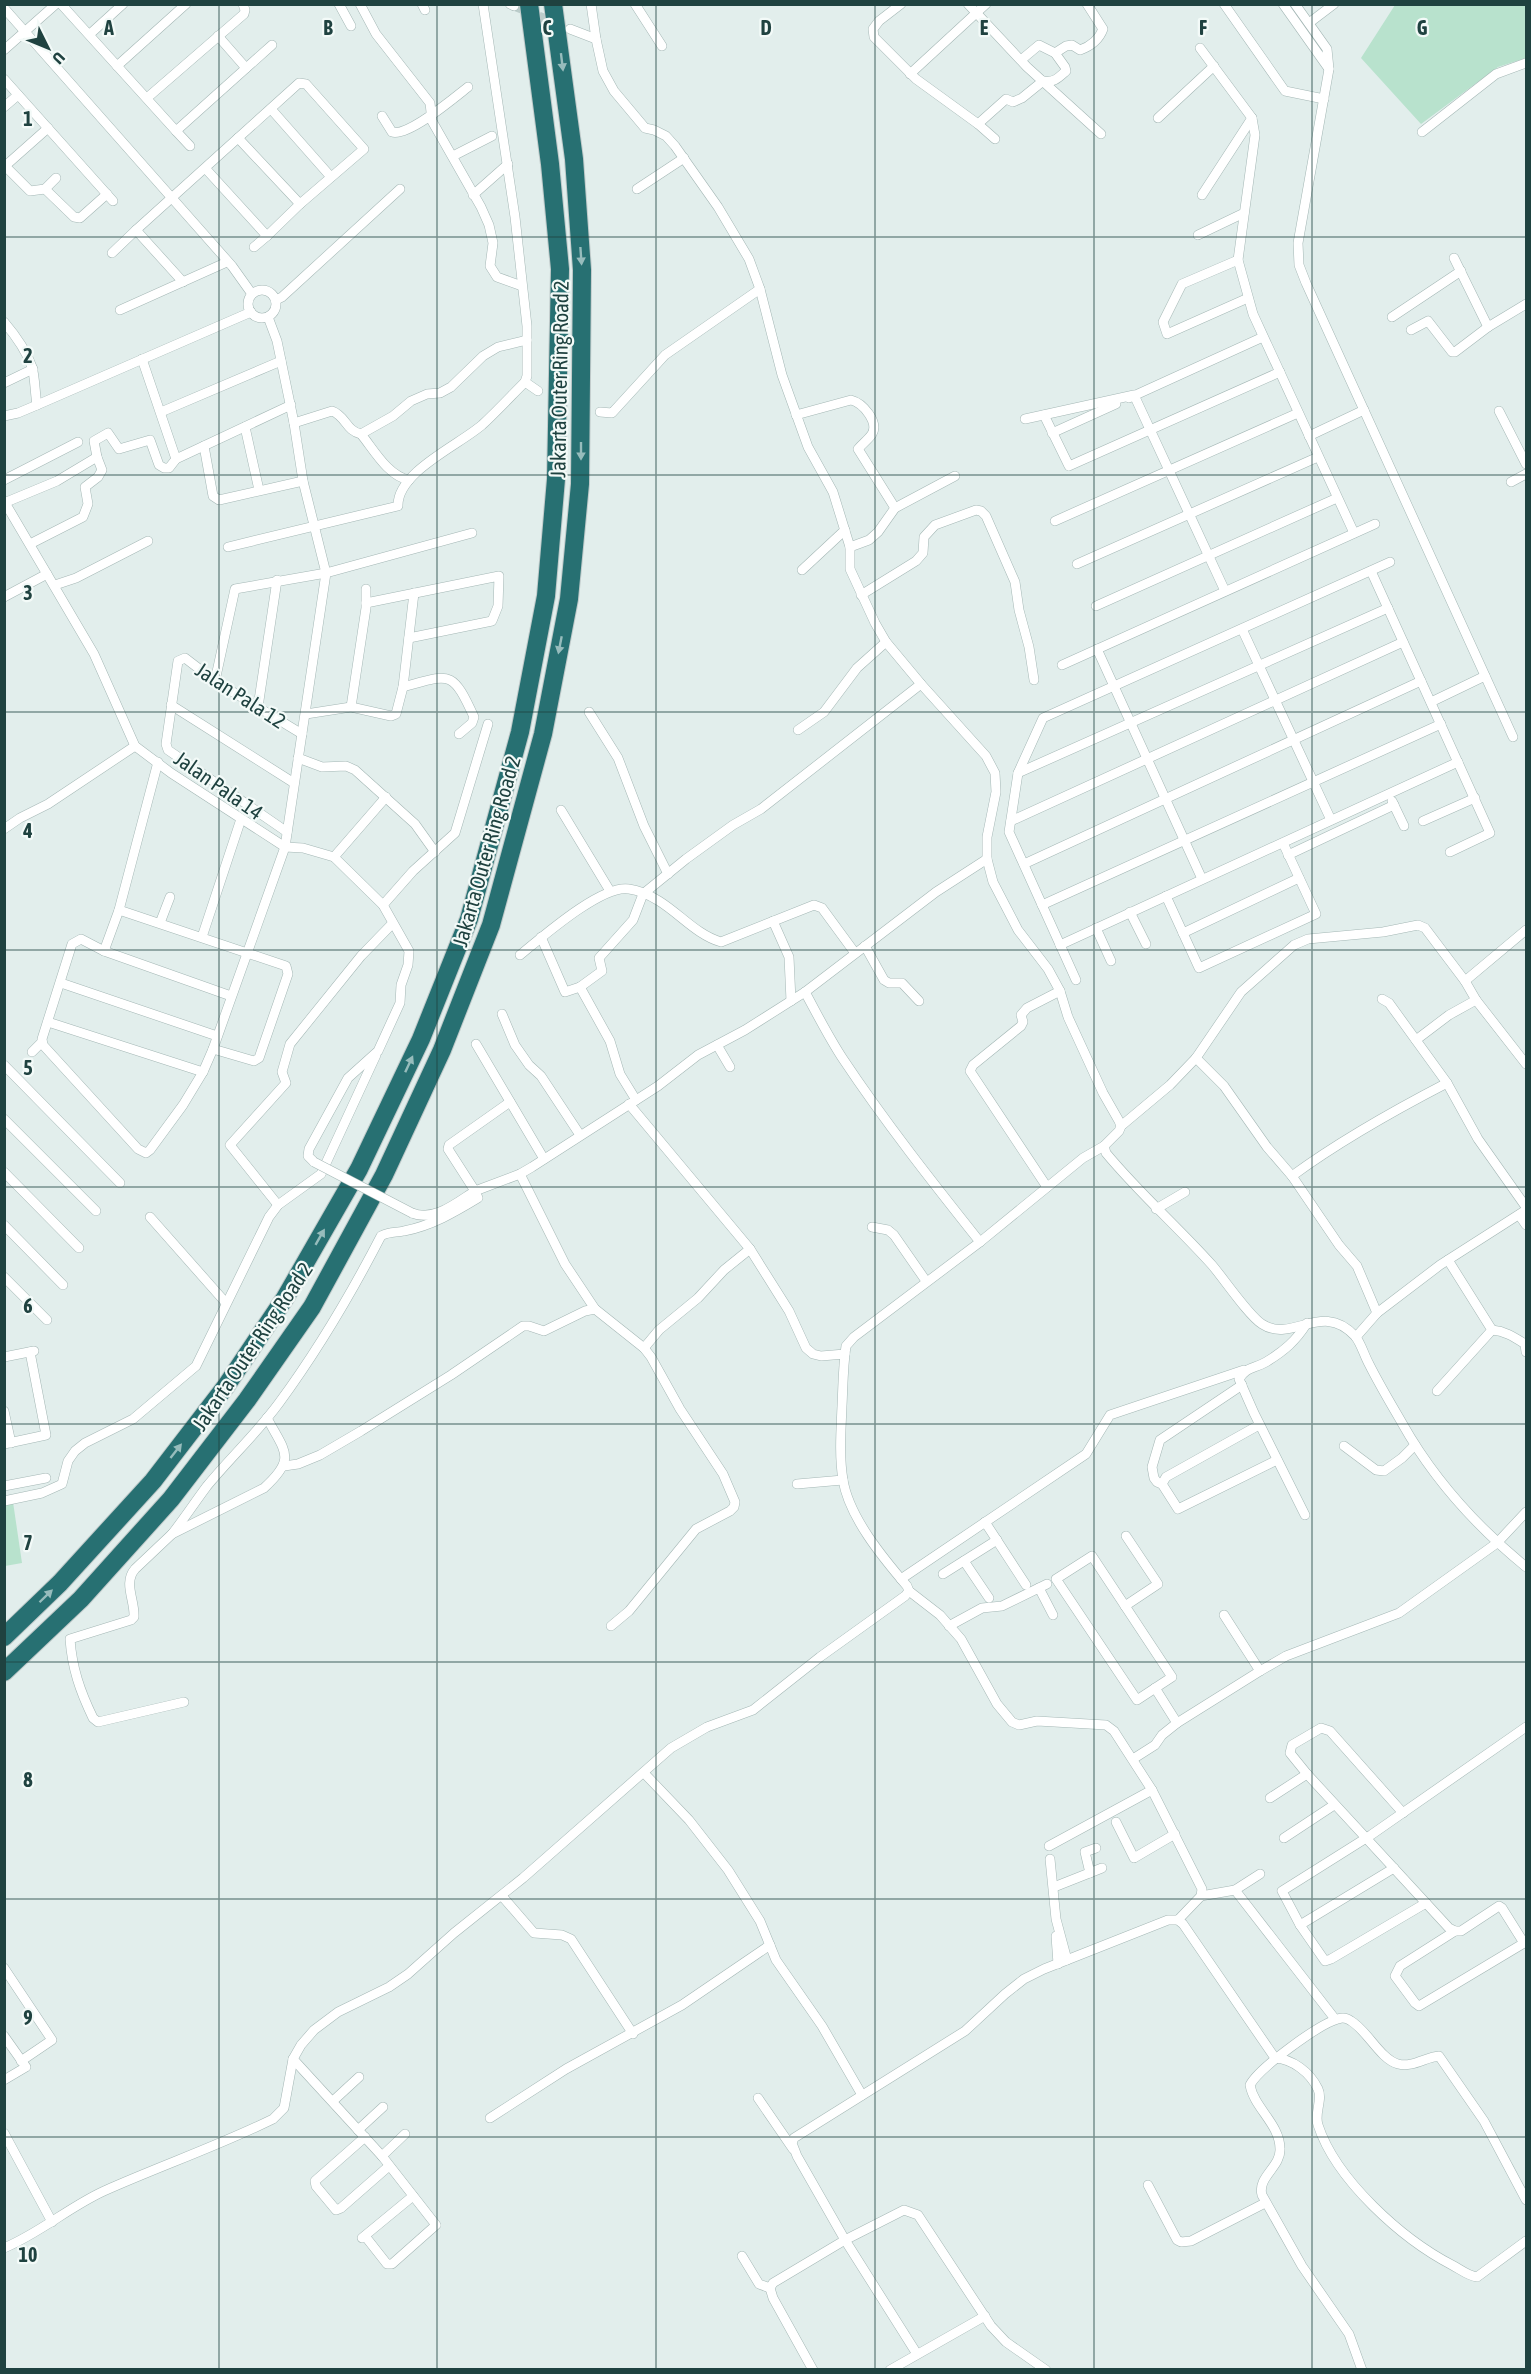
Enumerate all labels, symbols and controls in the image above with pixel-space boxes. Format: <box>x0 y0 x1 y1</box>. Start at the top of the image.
text: A <box>103 16 114 39</box>
text: B <box>323 16 333 39</box>
text: C <box>543 16 552 39</box>
text: D <box>760 16 772 39</box>
text: E <box>980 16 989 39</box>
text: F <box>1199 16 1207 39</box>
text: G <box>1417 16 1428 39</box>
north arrow <box>18 18 78 78</box>
text: U <box>49 49 69 68</box>
one-way arrow <box>557 53 566 72</box>
text: 1 <box>23 107 33 130</box>
one-way arrow <box>576 247 586 266</box>
street label: Jakarta Outer Ring Road 2 <box>545 280 573 478</box>
text: 2 <box>23 344 33 367</box>
one-way arrow <box>576 442 586 461</box>
text: 3 <box>23 581 33 604</box>
one-way arrow <box>555 635 564 654</box>
street label: Jalan Pala 12 <box>191 657 291 733</box>
street label: Jalan Pala 14 <box>170 746 268 824</box>
street label: Jakarta Outer Ring Road 2 <box>447 753 525 949</box>
text: 4 <box>22 819 33 842</box>
one-way arrow <box>404 1055 414 1073</box>
text: 5 <box>23 1056 33 1079</box>
one-way arrow <box>315 1228 325 1245</box>
street label: Jakarta Outer Ring Road 2 <box>187 1258 317 1434</box>
text: 6 <box>23 1294 33 1317</box>
one-way arrow <box>169 1443 181 1458</box>
text: 7 <box>23 1531 33 1554</box>
one-way arrow <box>39 1590 53 1604</box>
text: 8 <box>23 1768 33 1791</box>
text: 9 <box>23 2006 33 2029</box>
text: 10 <box>19 2243 37 2266</box>

